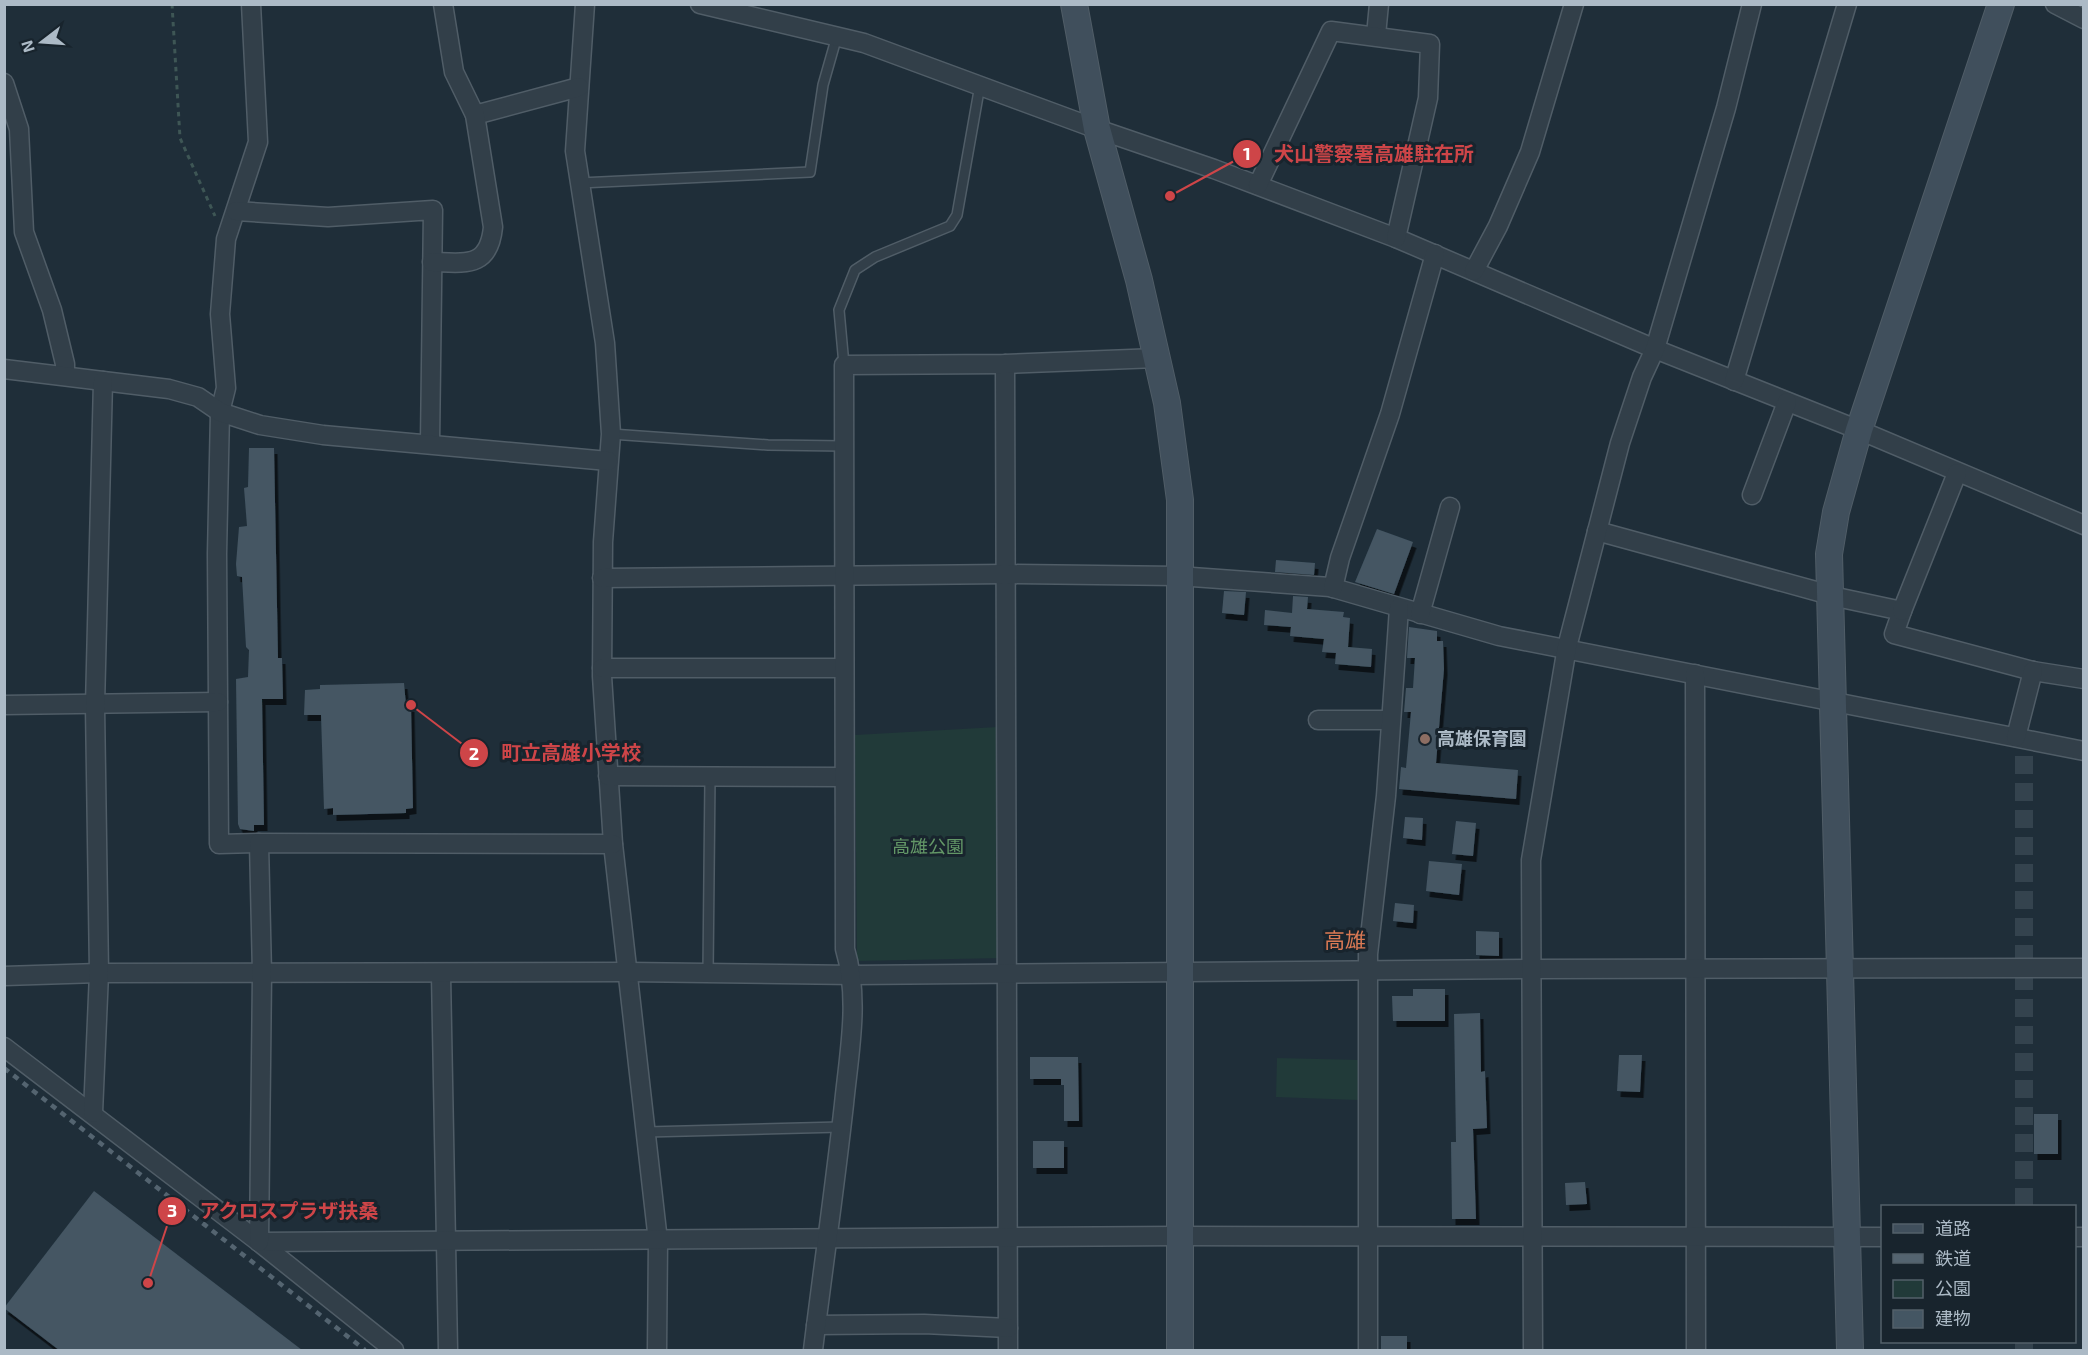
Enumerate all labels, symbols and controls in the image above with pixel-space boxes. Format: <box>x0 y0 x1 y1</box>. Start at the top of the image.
north arrow <box>12 12 72 72</box>
text: N <box>16 38 38 55</box>
callout: 犬山警察署高雄駐在所 <box>1232 135 1486 173</box>
text: 犬山警察署高雄駐在所 <box>1274 141 1474 165</box>
text: 1 <box>1243 142 1251 164</box>
place label: 高雄保育園 <box>1437 727 1527 749</box>
marker: 高雄保育園 <box>1418 732 1432 746</box>
callout: 町立高雄小学校 <box>459 734 653 772</box>
text: 町立高雄小学校 <box>501 740 641 764</box>
text: 2 <box>469 742 479 764</box>
park label: 高雄公園 <box>892 835 964 857</box>
district label: 高雄 <box>1324 927 1366 952</box>
callout: アクロスプラザ扶桑 <box>157 1192 391 1230</box>
text: アクロスプラザ扶桑 <box>200 1198 379 1222</box>
text: 3 <box>167 1199 177 1221</box>
legend <box>1881 1205 2076 1343</box>
text: 道路 <box>1935 1217 1971 1239</box>
text: 鉄道 <box>1935 1247 1971 1269</box>
text: 公園 <box>1935 1277 1971 1299</box>
text: 建物 <box>1935 1307 1971 1329</box>

